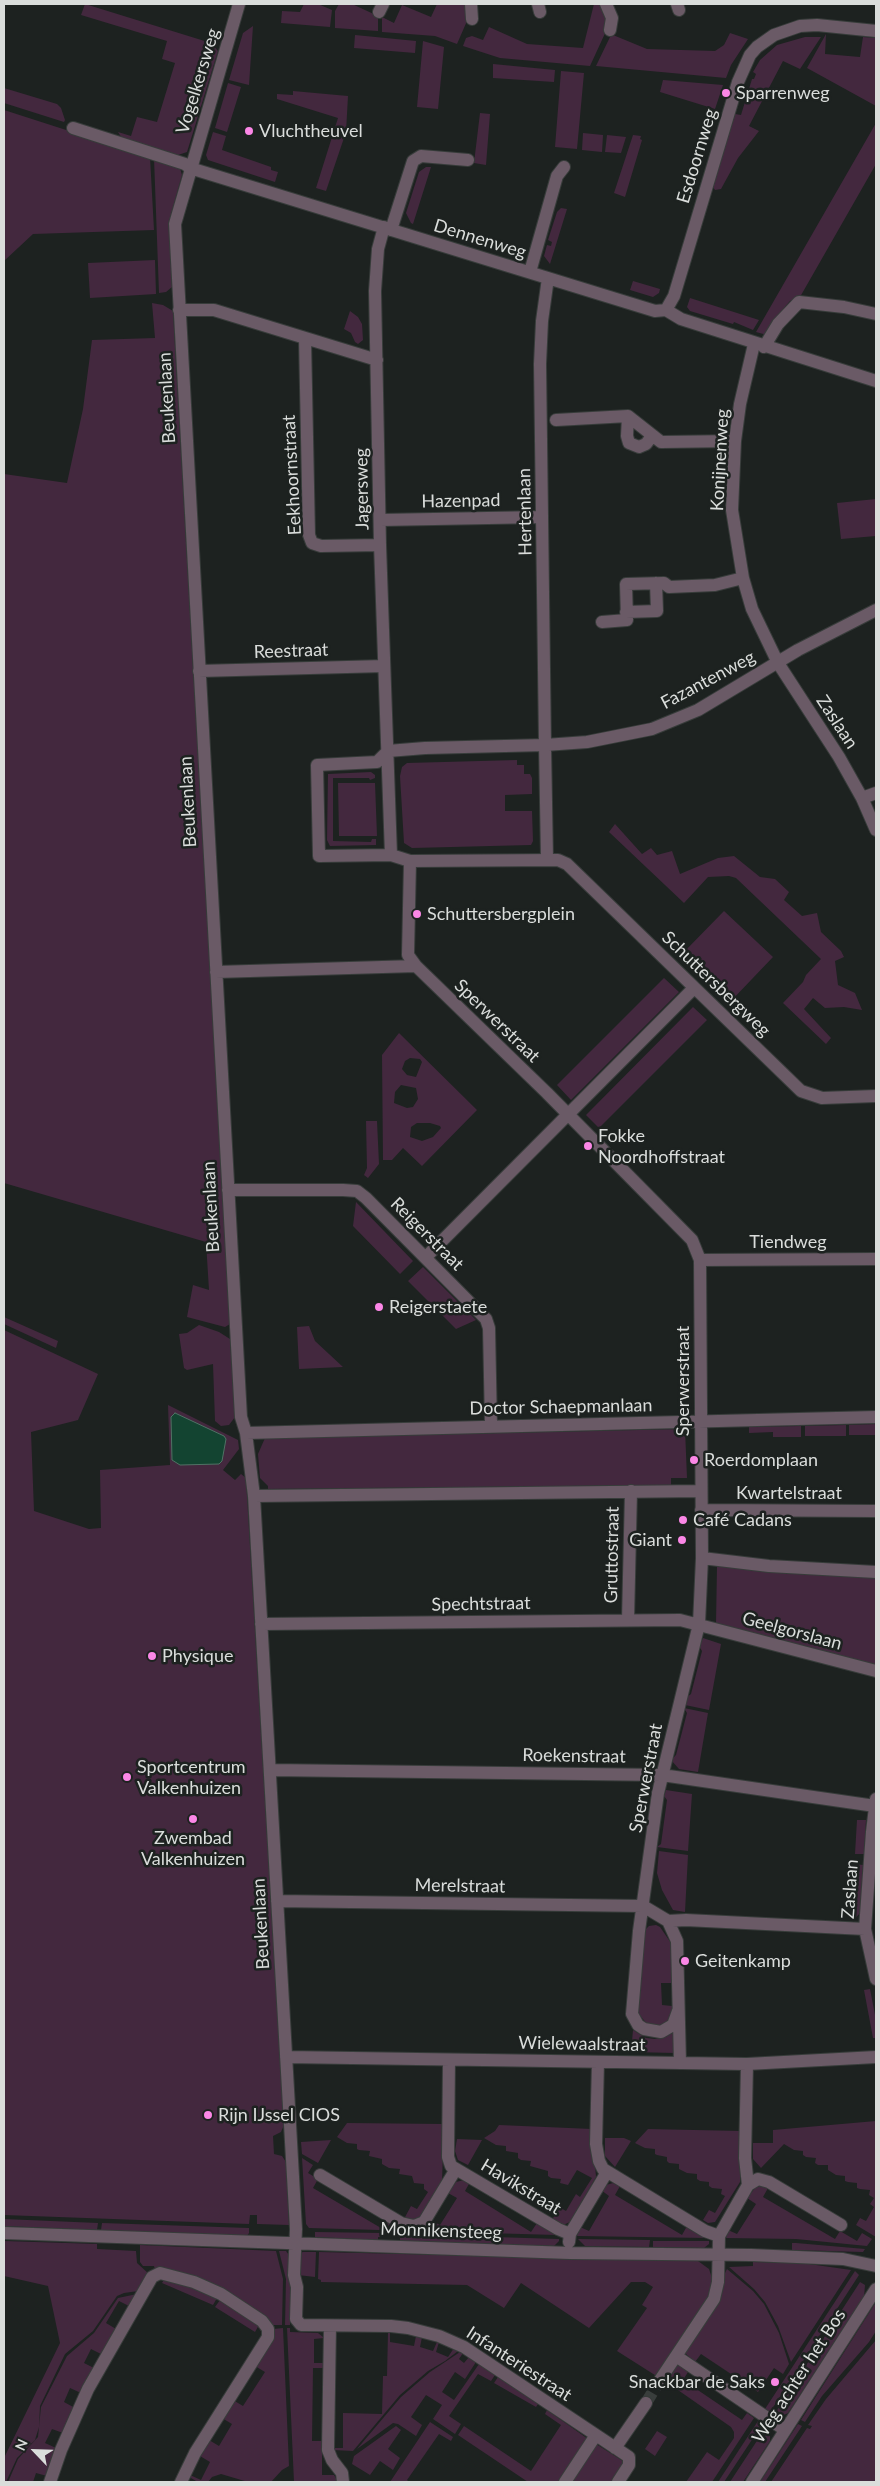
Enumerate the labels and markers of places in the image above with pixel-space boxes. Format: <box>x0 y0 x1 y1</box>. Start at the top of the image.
place label: Sparrenweg <box>736 82 830 104</box>
marker: Sparrenweg <box>720 87 732 99</box>
place label: Vluchtheuvel <box>259 120 363 142</box>
marker: Vluchtheuvel <box>243 125 255 137</box>
place label: Schuttersbergplein <box>427 903 575 925</box>
marker: Schuttersbergplein <box>411 908 423 920</box>
place label: Fokke Noordhoffstraat <box>598 1125 725 1168</box>
marker: Fokke Noordhoffstraat <box>582 1140 594 1152</box>
place label: Reigerstaete <box>389 1296 487 1318</box>
marker: Reigerstaete <box>373 1301 385 1313</box>
place label: Roerdomplaan <box>704 1449 818 1471</box>
marker: Roerdomplaan <box>688 1454 700 1466</box>
place label: Café Cadans <box>693 1509 792 1531</box>
marker: Café Cadans <box>677 1514 689 1526</box>
place label: Giant <box>629 1529 672 1551</box>
marker: Giant <box>676 1534 688 1546</box>
place label: Physique <box>162 1645 233 1667</box>
marker: Physique <box>146 1650 158 1662</box>
place label: Sportcentrum Valkenhuizen <box>137 1756 246 1798</box>
marker: Sportcentrum Valkenhuizen <box>121 1771 133 1783</box>
marker: Zwembad Valkenhuizen <box>187 1813 199 1825</box>
place label: Zwembad Valkenhuizen <box>141 1827 245 1870</box>
place label: Geitenkamp <box>695 1950 791 1972</box>
marker: Geitenkamp <box>679 1955 691 1967</box>
place label: Rijn IJssel CIOS <box>218 2104 340 2126</box>
marker: Rijn IJssel CIOS <box>202 2109 214 2121</box>
place label: Snackbar de Saks <box>629 2371 765 2393</box>
marker: Snackbar de Saks <box>769 2376 781 2388</box>

